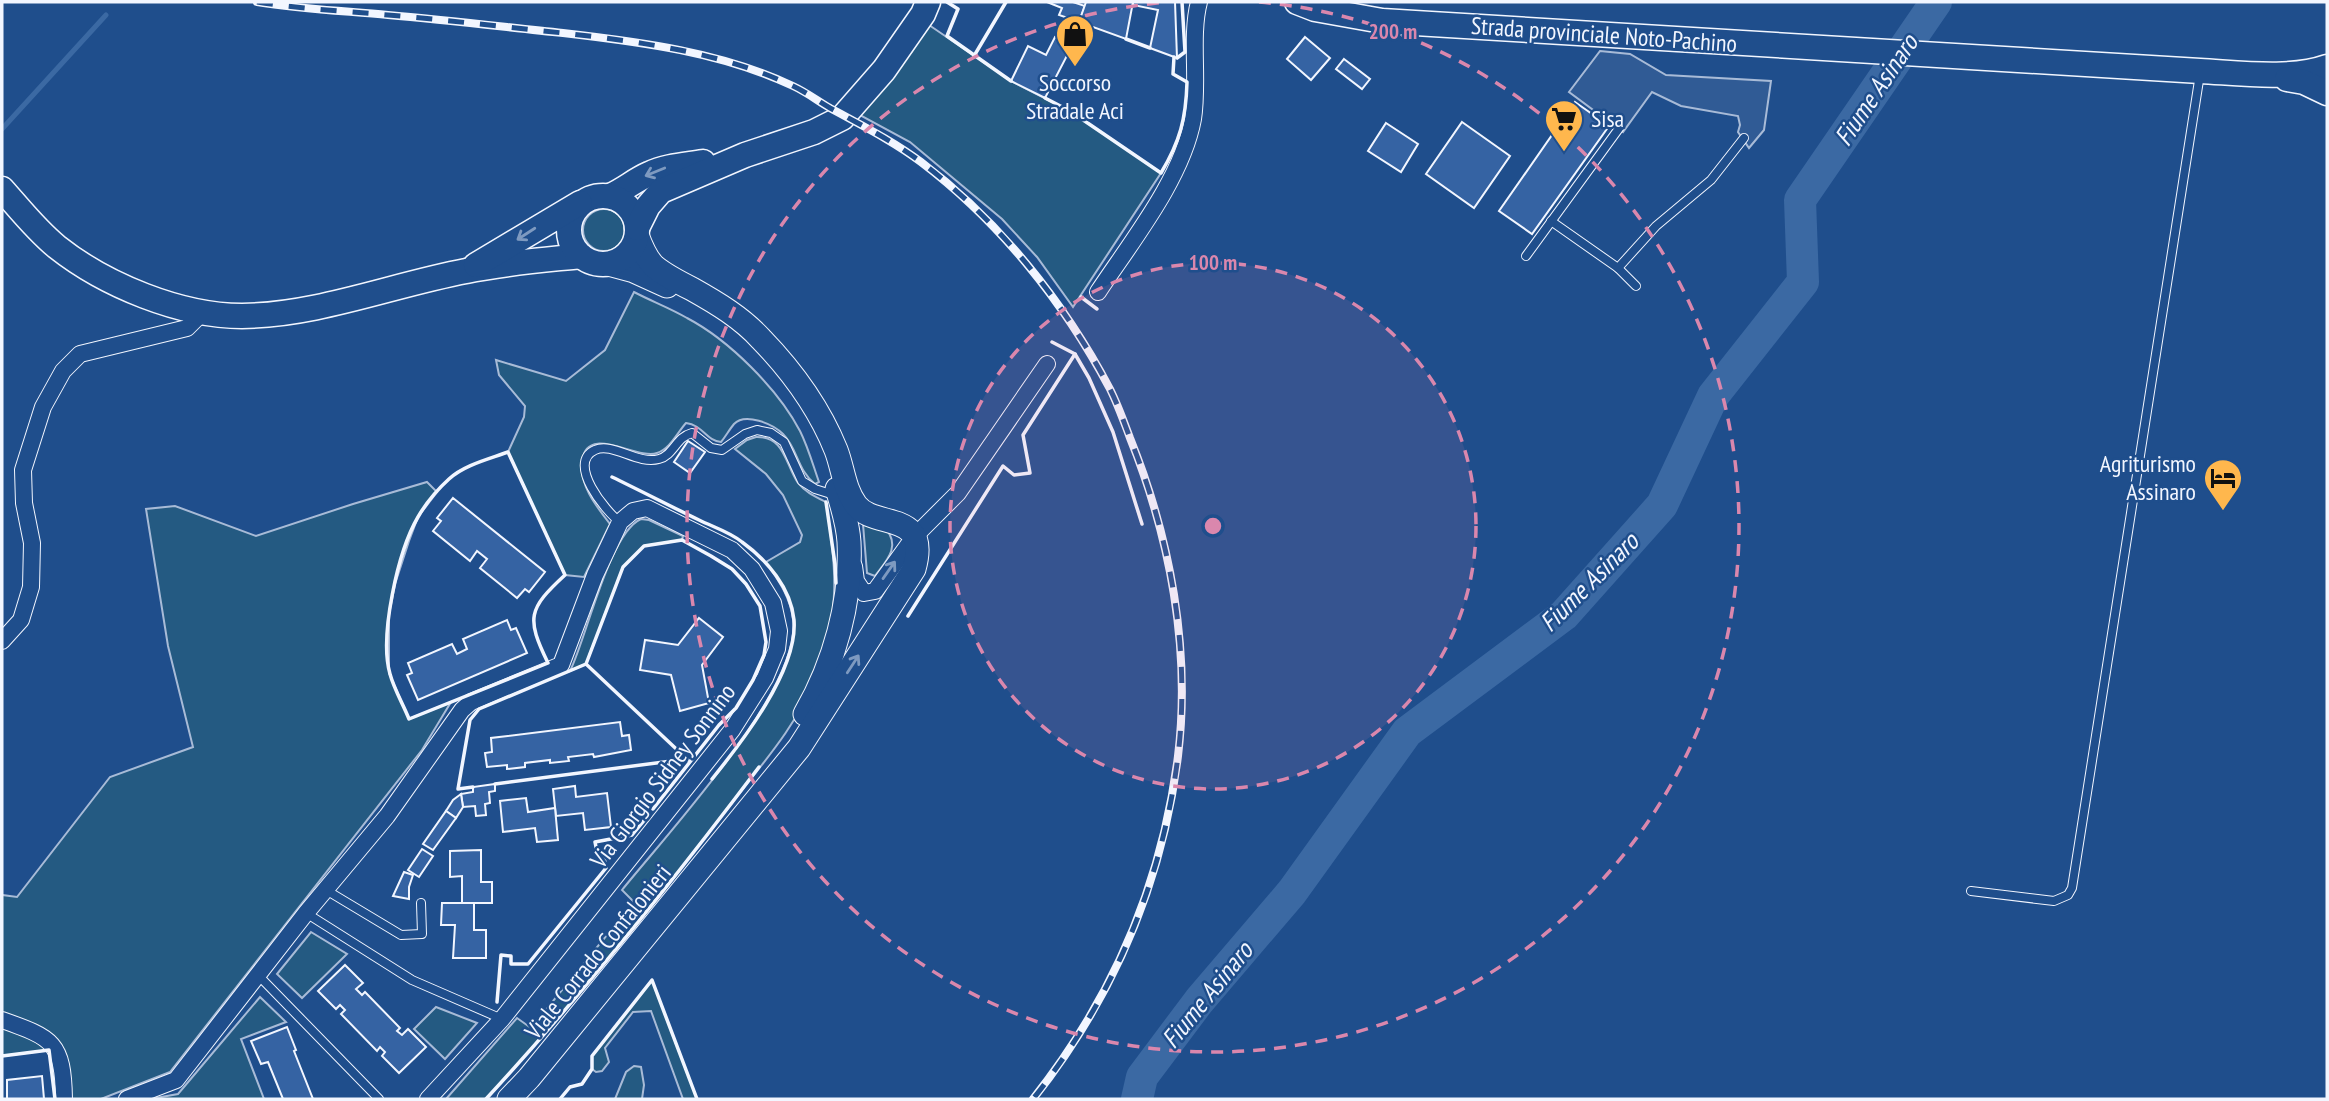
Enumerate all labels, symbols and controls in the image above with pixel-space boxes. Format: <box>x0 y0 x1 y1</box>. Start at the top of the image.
street label: Strada provinciale Noto-Pachino <box>1470 10 1738 59</box>
shop icon: Soccorso Stradale Aci <box>1054 13 1096 68</box>
text: 200 m <box>1369 18 1417 45</box>
water label: Fiume Asinaro <box>1826 26 1926 152</box>
place label: Soccorso Stradale Aci <box>1026 67 1124 126</box>
supermarket icon: Sisa <box>1543 98 1585 153</box>
place label: Sisa <box>1591 103 1624 134</box>
one-way arrow <box>644 167 666 180</box>
one-way arrow <box>517 227 536 242</box>
text: 100 m <box>1189 249 1237 276</box>
place label: Agriturismo Assinaro <box>2100 448 2196 507</box>
hotel icon: Agriturismo Assinaro <box>2202 457 2244 512</box>
centre of rings <box>1201 514 1225 538</box>
water label: Fiume Asinaro <box>1532 524 1646 638</box>
one-way arrow <box>882 561 896 580</box>
one-way arrow <box>846 654 860 674</box>
street label: Via Giorgio Sidney Sonnino <box>582 677 742 875</box>
street label: Viale Corrado Confalonieri <box>517 858 678 1046</box>
water label: Fiume Asinaro <box>1154 934 1261 1054</box>

